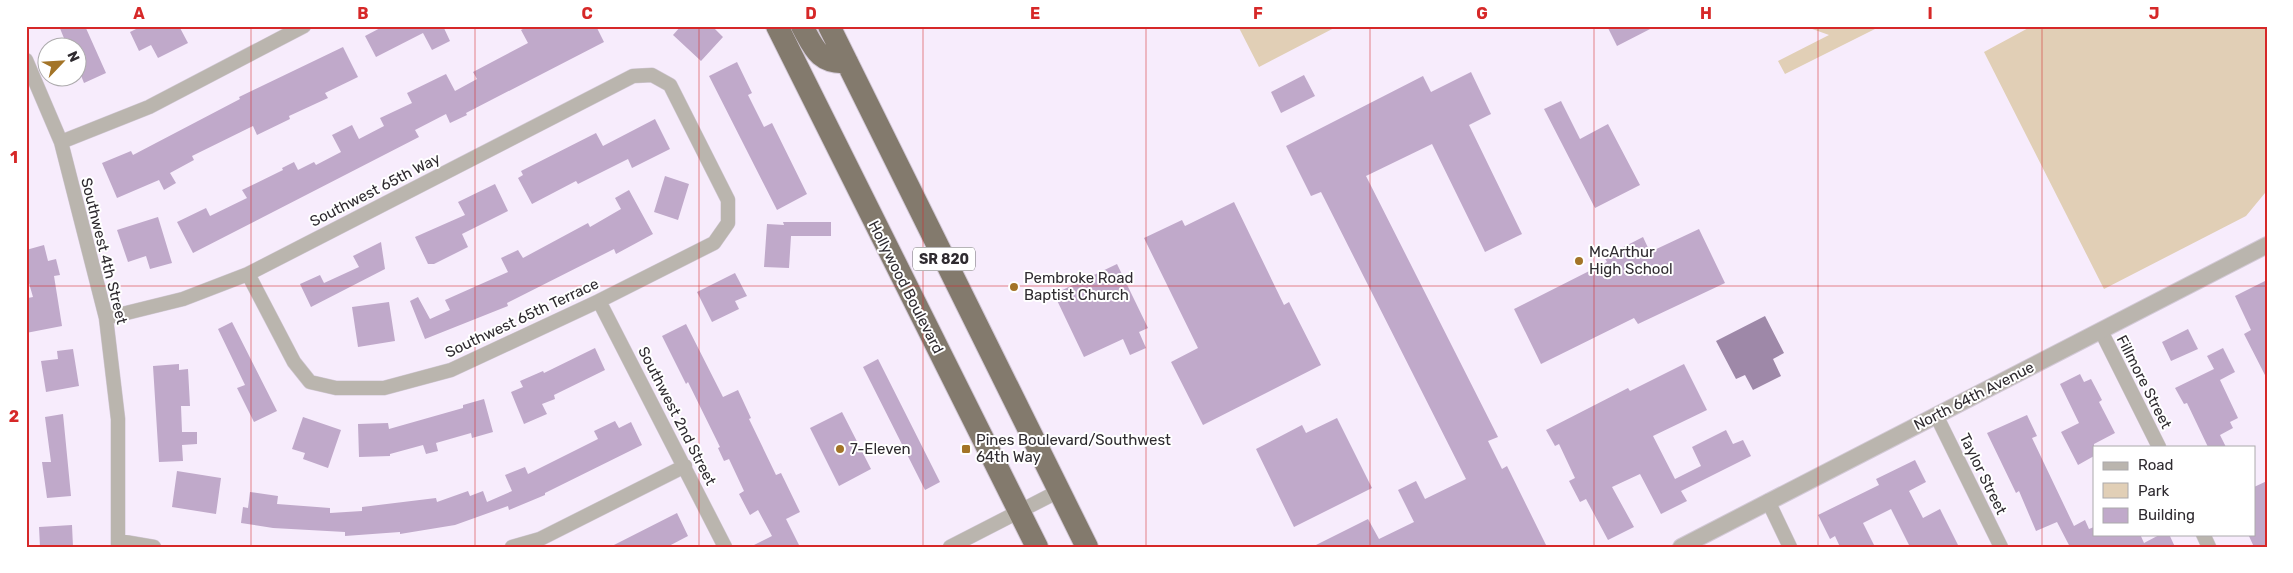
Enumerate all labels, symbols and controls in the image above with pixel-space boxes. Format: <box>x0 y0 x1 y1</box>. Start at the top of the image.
text: A <box>133 4 145 23</box>
text: B <box>357 4 369 23</box>
text: C <box>581 4 593 23</box>
text: D <box>805 4 817 23</box>
text: E <box>1030 4 1040 23</box>
text: F <box>1253 4 1263 23</box>
text: G <box>1476 4 1488 23</box>
text: H <box>1700 4 1712 23</box>
text: I <box>1927 4 1933 23</box>
text: J <box>2149 4 2159 23</box>
north arrow <box>38 38 88 88</box>
text: N <box>63 49 83 65</box>
text: 1 <box>10 148 18 167</box>
street label: Southwest 65th Way <box>307 149 443 231</box>
street label: Southwest 4th Street <box>77 176 131 326</box>
street label: Hollywood Boulevard <box>865 218 947 356</box>
place label: McArthur High School <box>1589 243 1673 278</box>
road number: SR 820 <box>913 248 975 270</box>
marker: McArthur High School <box>1573 255 1585 267</box>
place label: Pembroke Road Baptist Church <box>1024 269 1133 304</box>
street label: Southwest 65th Terrace <box>442 274 602 362</box>
marker: Pembroke Road Baptist Church <box>1008 281 1020 293</box>
street label: Fillmore Street <box>2113 332 2175 432</box>
street label: Southwest 2nd Street <box>634 344 720 488</box>
street label: North 64th Avenue <box>1911 358 2037 434</box>
text: 2 <box>9 407 19 426</box>
street label: Taylor Street <box>1956 430 2011 518</box>
place label: Pines Boulevard/Southwest 64th Way <box>976 431 1171 466</box>
place label: 7-Eleven <box>850 440 911 458</box>
marker: 7-Eleven <box>834 443 846 455</box>
marker: Pines Boulevard/Southwest 64th Way <box>960 443 972 455</box>
legend <box>2093 446 2256 536</box>
text: Road <box>2138 456 2174 474</box>
text: Park <box>2138 482 2169 500</box>
text: Building <box>2138 506 2195 524</box>

